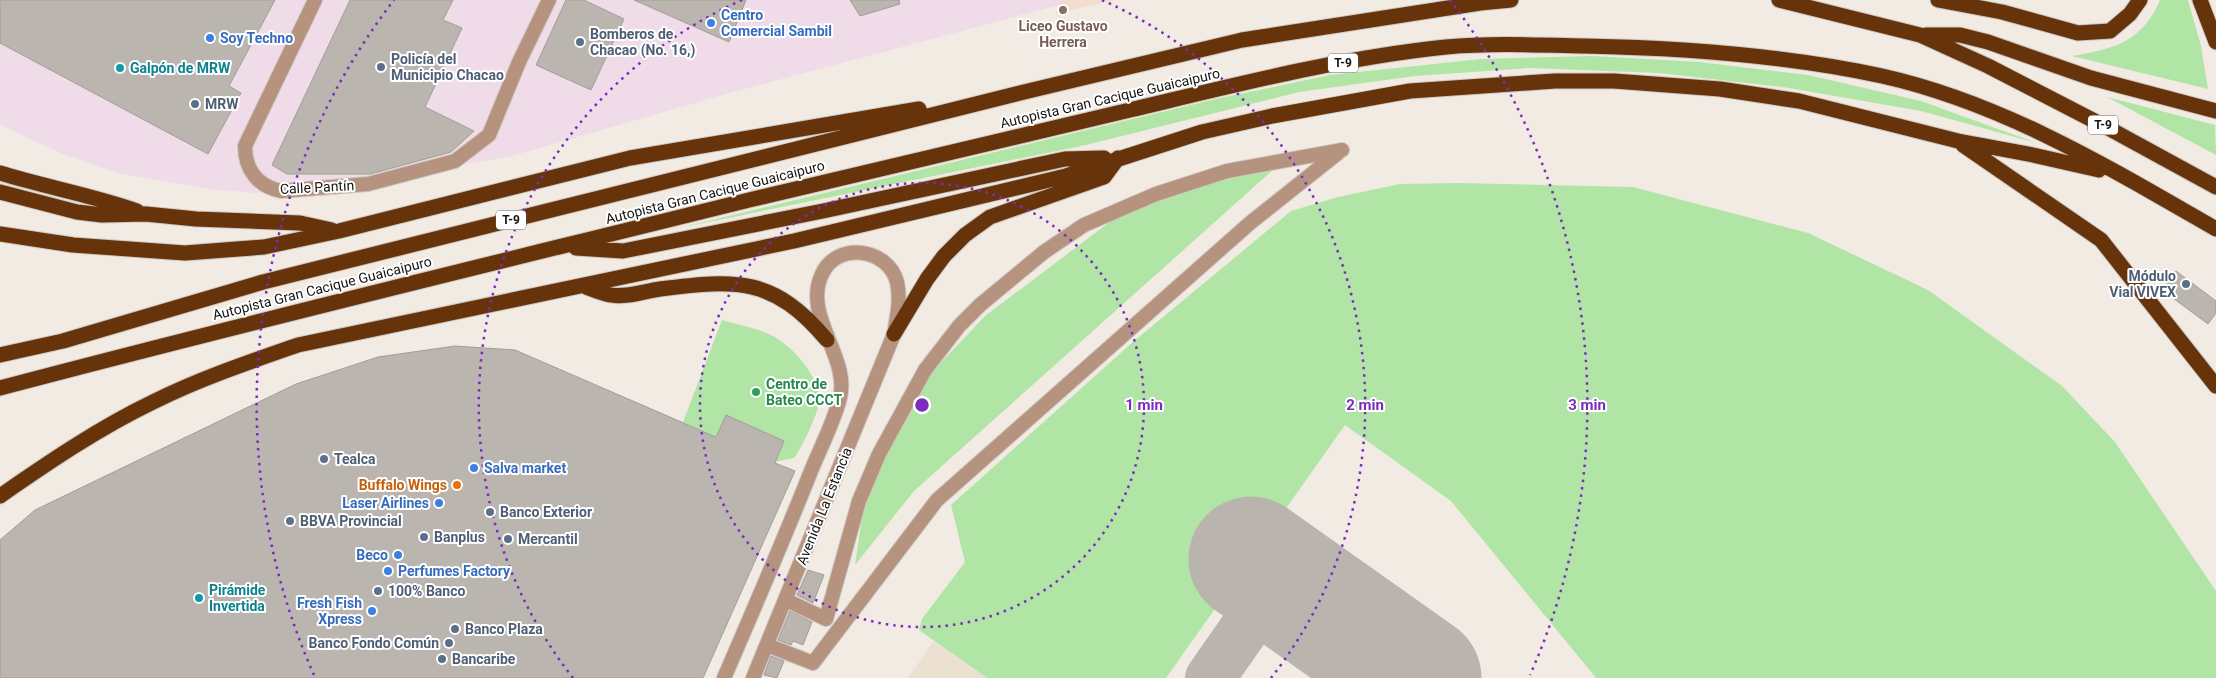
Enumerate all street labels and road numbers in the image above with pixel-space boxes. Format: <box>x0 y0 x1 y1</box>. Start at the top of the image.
road number: T-9 <box>1328 54 1358 72</box>
street label: Autopista Gran Cacique Guaicaipuro <box>999 65 1221 131</box>
road number: T-9 <box>2088 116 2118 134</box>
street label: Autopista Gran Cacique Guaicaipuro <box>604 157 826 227</box>
street label: Calle Pantín <box>279 177 355 197</box>
road number: T-9 <box>496 210 526 230</box>
street label: Autopista Gran Cacique Guaicaipuro <box>211 253 433 323</box>
street label: Avenida La Estancia <box>793 445 855 567</box>

